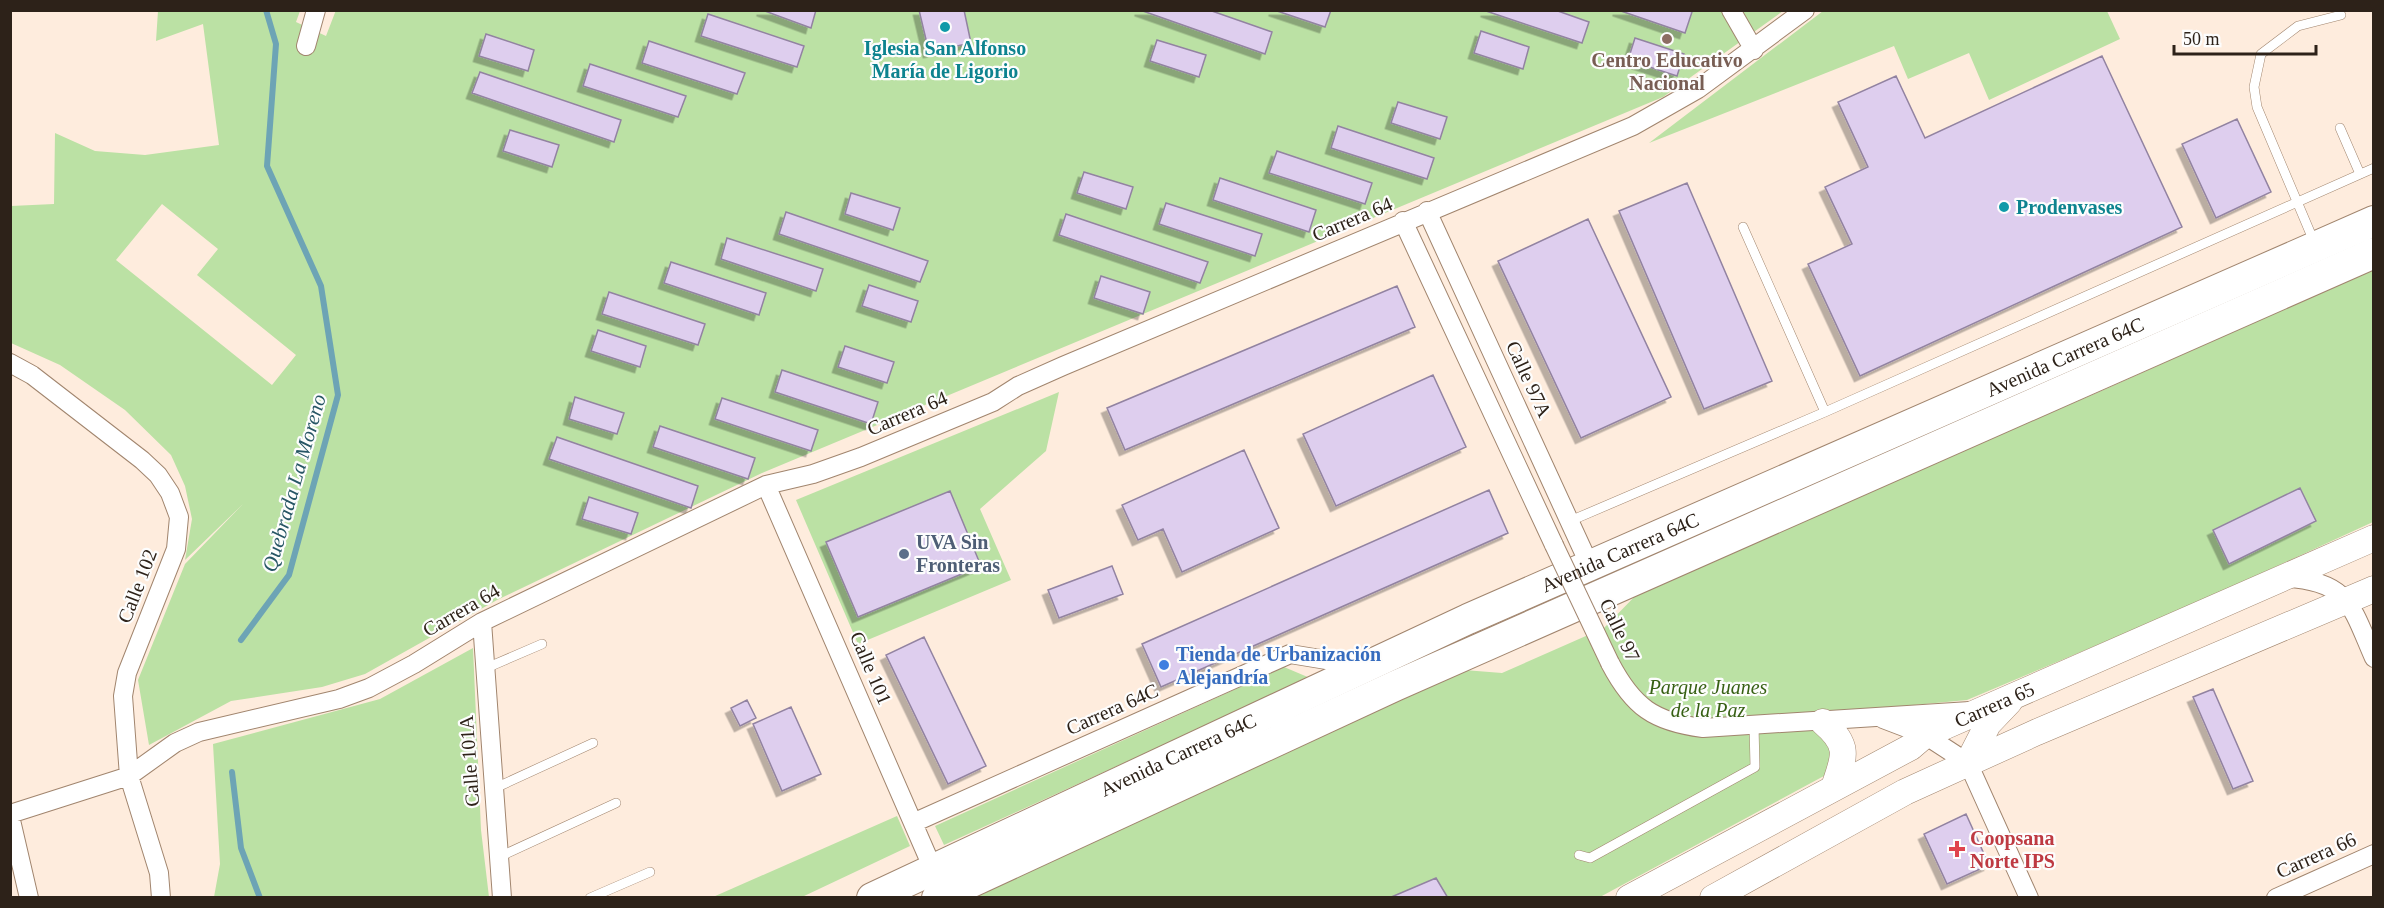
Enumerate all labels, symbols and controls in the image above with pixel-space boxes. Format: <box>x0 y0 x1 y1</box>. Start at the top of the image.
scale bar <box>2174 18 2316 56</box>
marker: Iglesia San Alfonso María de Ligorio <box>938 20 952 34</box>
text: 50 m <box>2183 29 2220 49</box>
marker: Centro Educativo Nacional <box>1660 32 1674 46</box>
place label: Iglesia San Alfonso María de Ligorio <box>864 37 1026 83</box>
place label: Centro Educativo Nacional <box>1591 49 1743 94</box>
street label: Carrera 64 <box>1309 192 1395 246</box>
place label: Prodenvases <box>2016 196 2123 218</box>
marker: Prodenvases <box>1997 200 2011 214</box>
street label: Avenida Carrera 64C <box>1983 313 2147 401</box>
street label: Calle 97A <box>1502 337 1556 421</box>
street label: Carrera 64 <box>864 386 950 440</box>
water label: Quebrada La Moreno <box>257 391 331 575</box>
street label: Avenida Carrera 64C <box>1538 508 1702 596</box>
place label: UVA Sin Fronteras <box>916 531 1000 576</box>
street label: Calle 102 <box>113 546 161 626</box>
marker: UVA Sin Fronteras <box>897 547 911 561</box>
street label: Carrera 64 <box>419 579 503 641</box>
street label: Calle 97 <box>1595 595 1645 665</box>
street label: Calle 101 <box>846 628 896 708</box>
place label: Tienda de Urbanización Alejandría <box>1176 643 1381 689</box>
marker: Tienda de Urbanización Alejandría <box>1157 658 1171 672</box>
park label: Parque Juanes de la Paz <box>1648 676 1768 721</box>
street label: Carrera 65 <box>1951 677 2038 732</box>
street label: Carrera 64C <box>1063 679 1161 739</box>
street label: Avenida Carrera 64C <box>1097 709 1260 801</box>
street label: Calle 101A <box>455 714 483 807</box>
place label: Coopsana Norte IPS <box>1970 827 2055 872</box>
street label: Carrera 66 <box>2273 828 2359 882</box>
marker: Coopsana Norte IPS <box>1948 840 1966 858</box>

